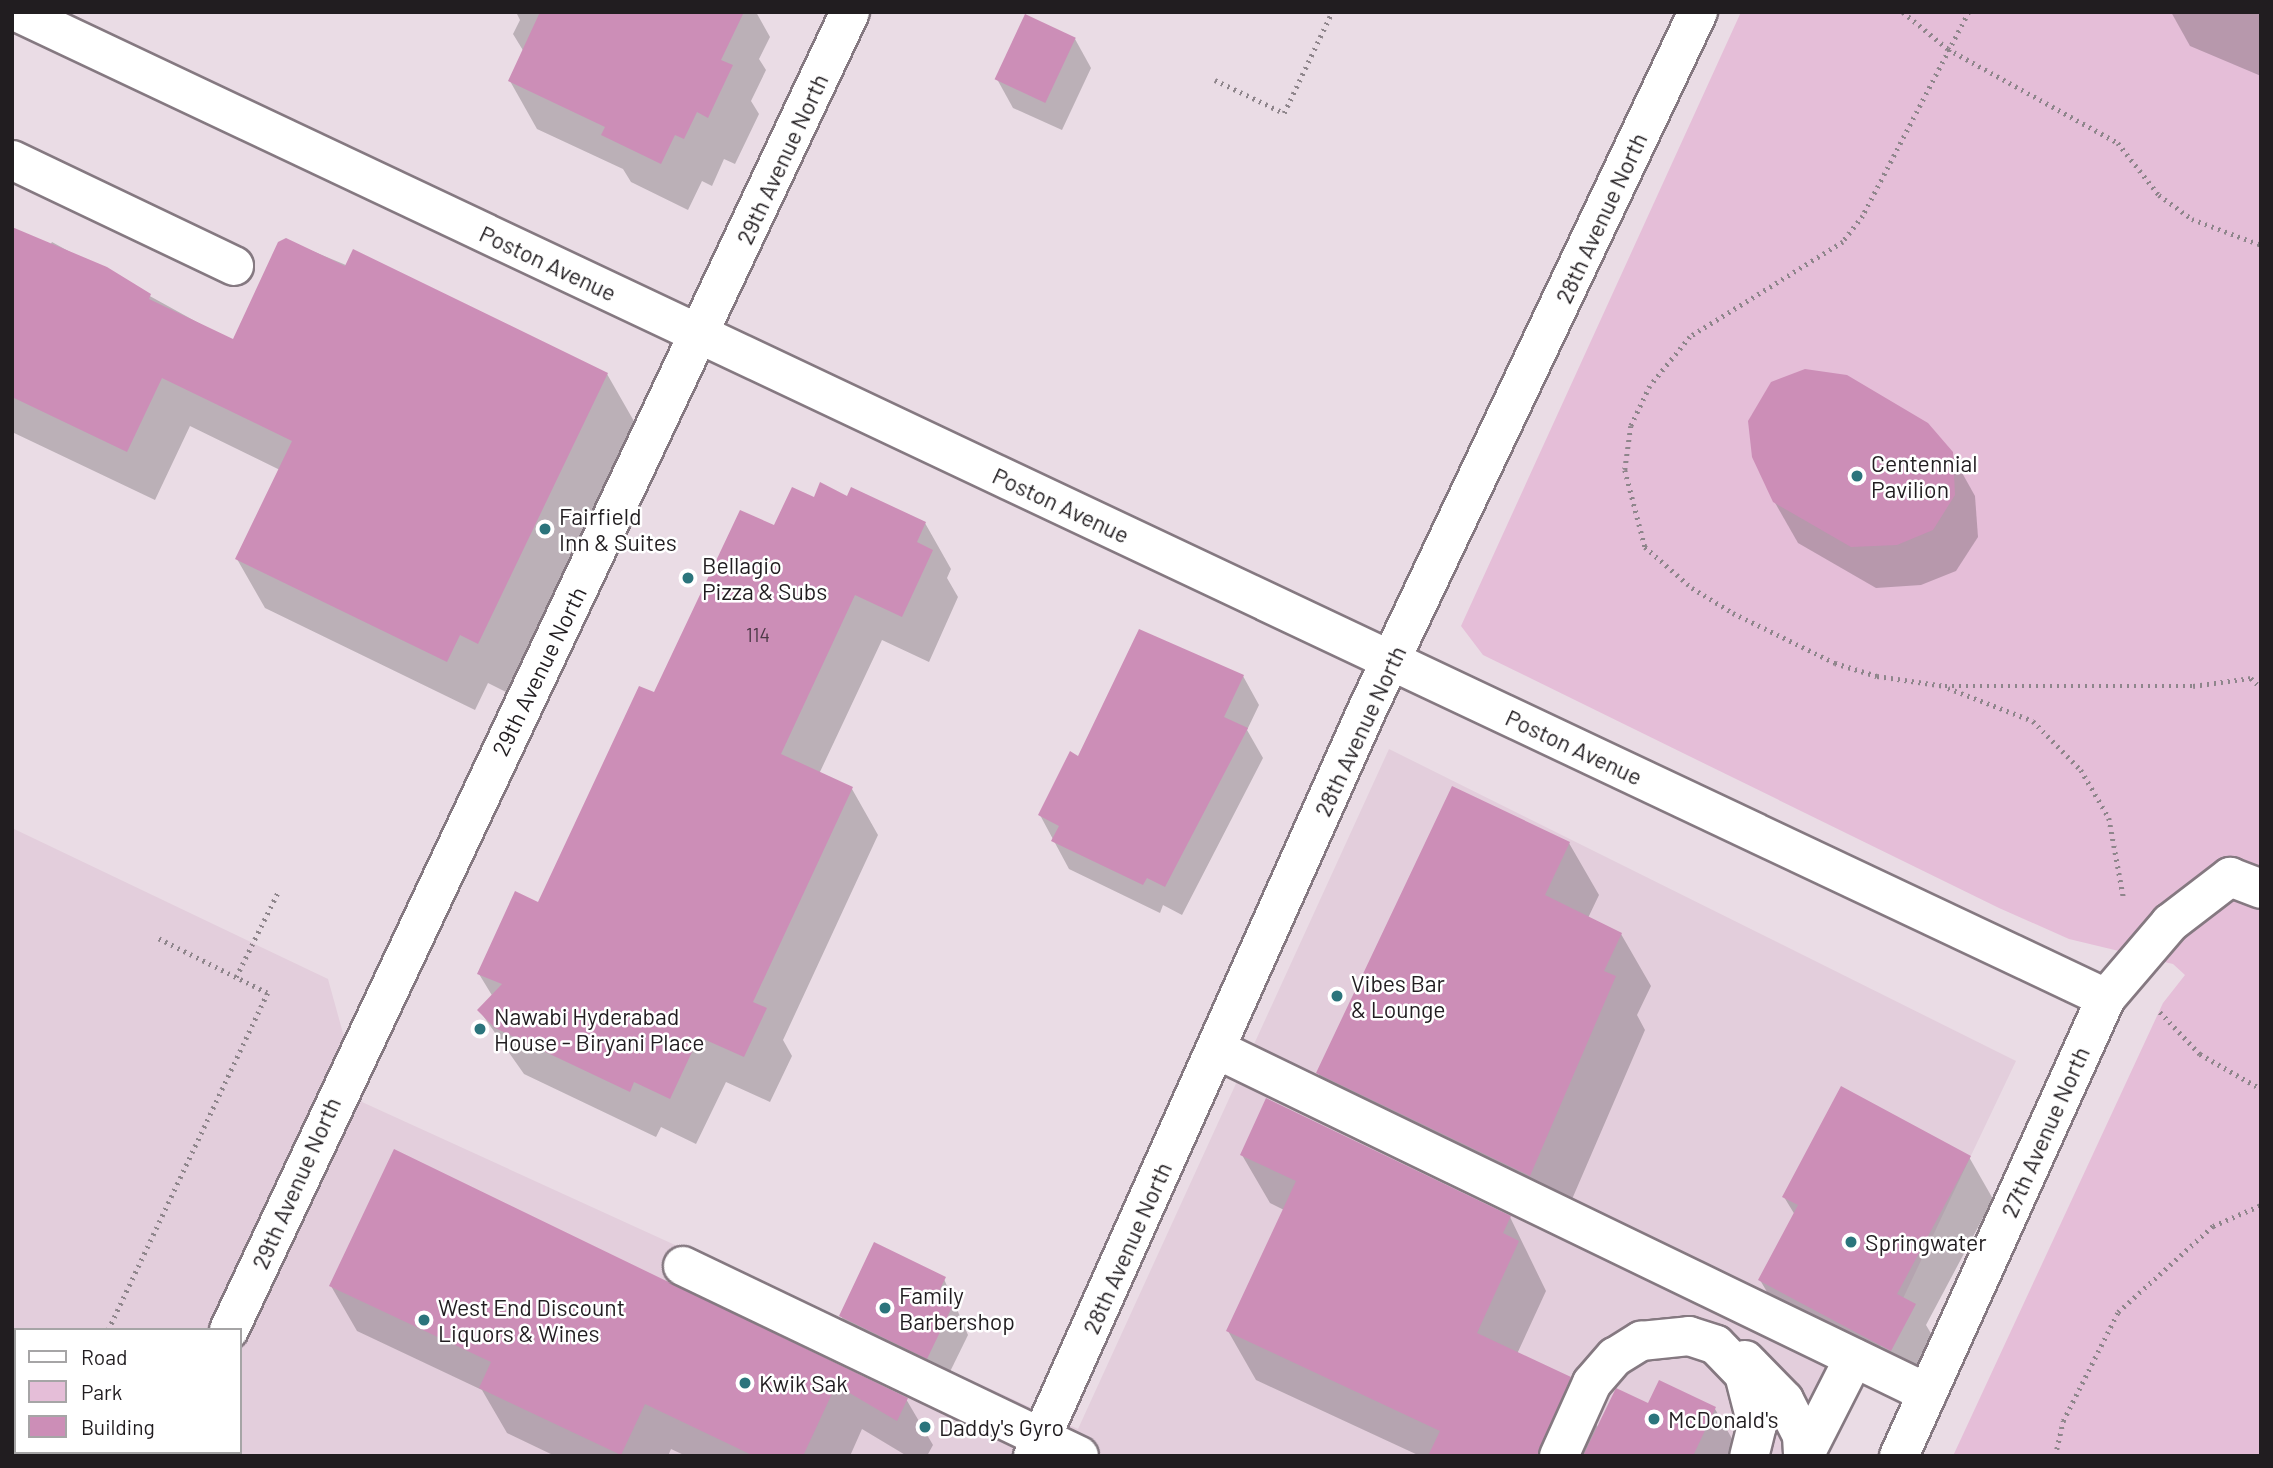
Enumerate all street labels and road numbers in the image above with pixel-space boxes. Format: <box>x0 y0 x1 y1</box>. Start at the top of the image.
street label: 29th Avenue North <box>730 69 834 249</box>
street label: 28th Avenue North <box>1549 128 1653 308</box>
street label: Poston Avenue <box>475 219 621 307</box>
street label: Poston Avenue <box>988 461 1134 549</box>
street label: 29th Avenue North <box>486 582 592 760</box>
street label: 28th Avenue North <box>1308 641 1412 821</box>
street label: Poston Avenue <box>1501 703 1647 791</box>
street label: 27th Avenue North <box>1995 1042 2095 1222</box>
street label: 29th Avenue North <box>246 1093 346 1273</box>
street label: 28th Avenue North <box>1077 1158 1177 1338</box>

